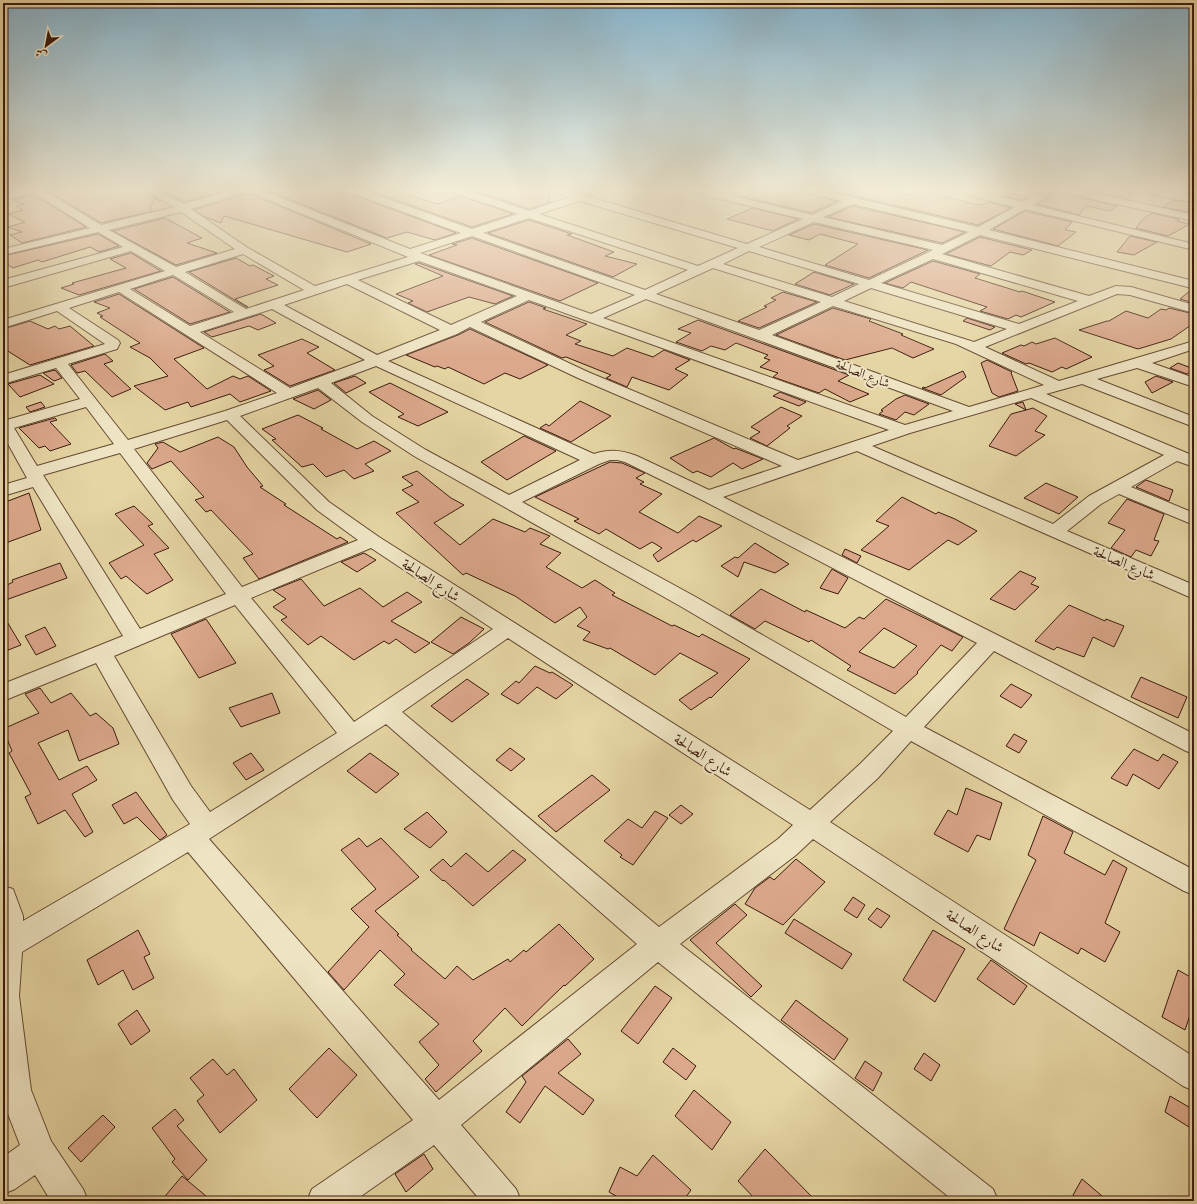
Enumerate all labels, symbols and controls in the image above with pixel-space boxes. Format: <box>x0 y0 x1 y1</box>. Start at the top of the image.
north arrow <box>26 26 66 66</box>
text: ش <box>34 46 49 61</box>
street label: شارع الصالحة <box>832 358 891 394</box>
street label: شارع الصالحة <box>1089 545 1157 588</box>
street label: شارع الصالحة <box>396 557 462 609</box>
street label: شارع الصالحة <box>668 732 734 784</box>
street label: شارع الصالحة <box>940 908 1006 960</box>

